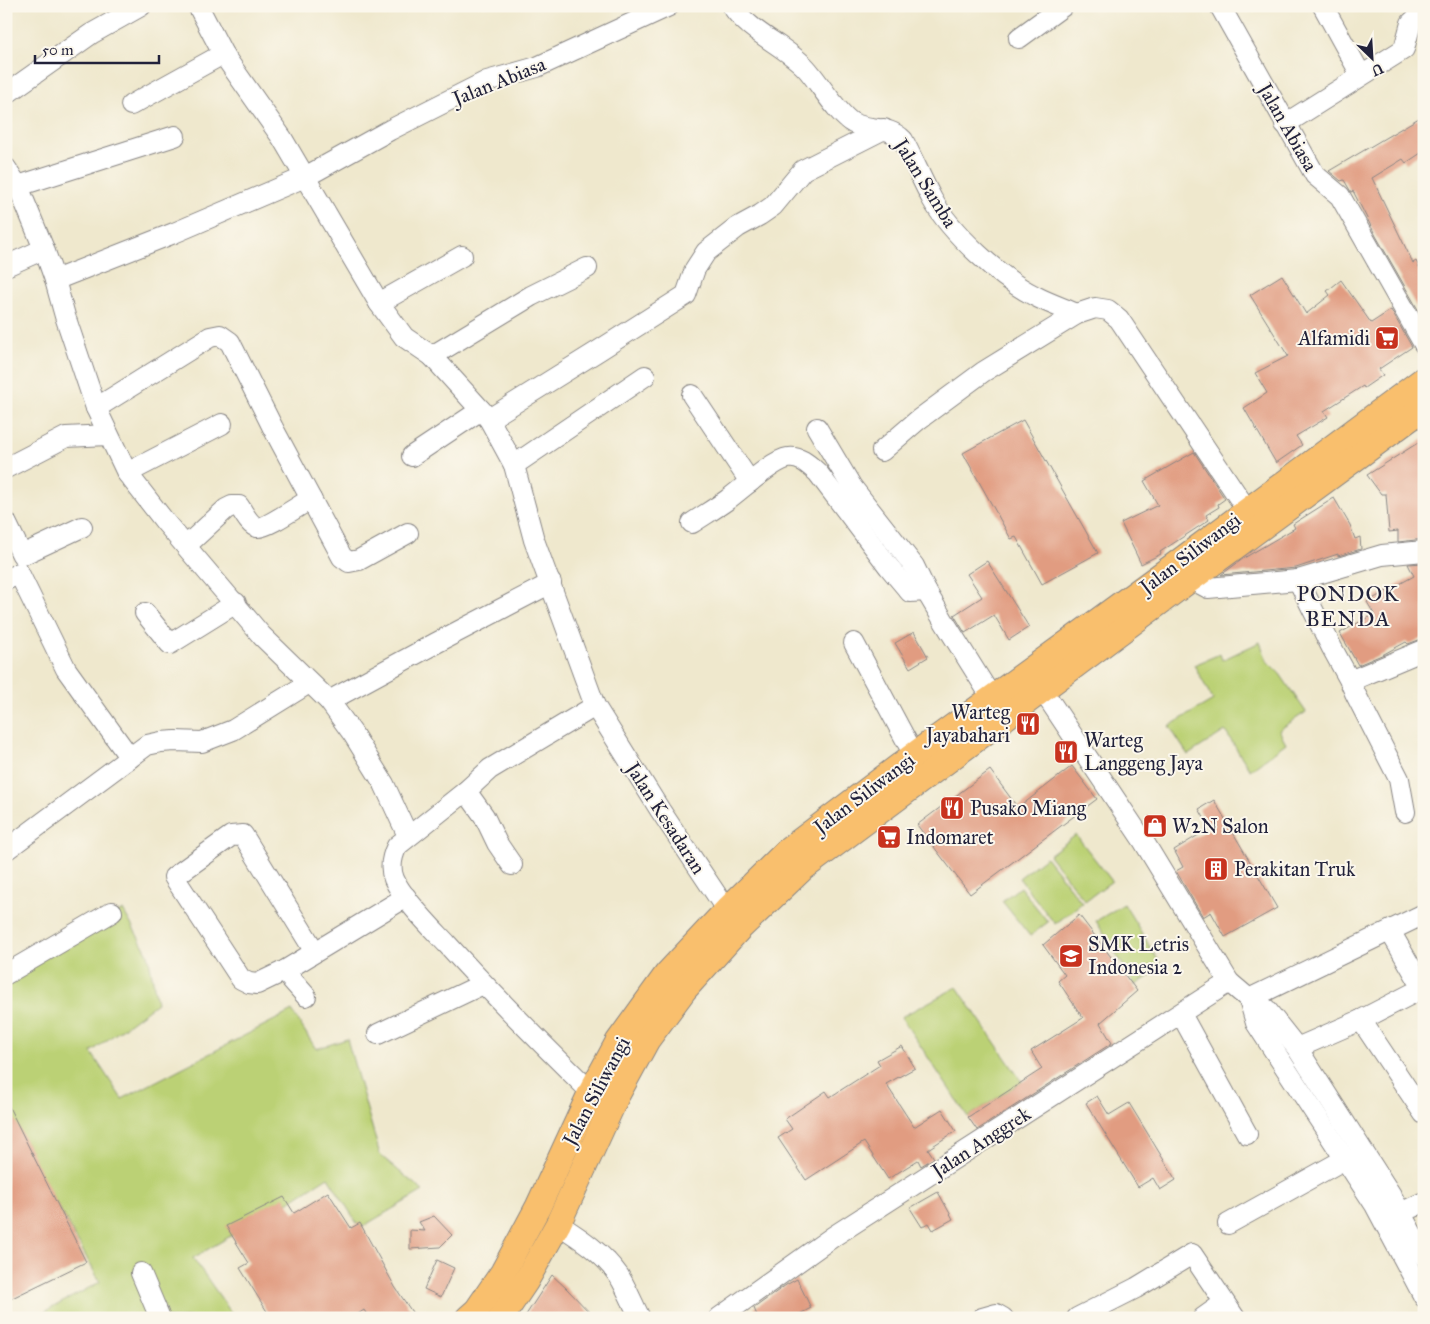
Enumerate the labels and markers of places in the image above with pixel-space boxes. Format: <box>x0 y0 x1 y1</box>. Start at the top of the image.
supermarket icon: Alfamidi <box>1374 325 1400 351</box>
place label: Alfamidi <box>1297 326 1370 350</box>
place label: Warteg Jayabahari <box>924 700 1011 748</box>
restaurant icon: Warteg Jayabahari <box>1015 711 1041 737</box>
place label: Warteg Langgeng Jaya <box>1084 728 1204 776</box>
restaurant icon: Warteg Langgeng Jaya <box>1053 739 1079 765</box>
restaurant icon: Pusako Miang <box>939 795 965 821</box>
place label: Pusako Miang <box>970 796 1087 821</box>
shop icon: W2N Salon <box>1142 813 1168 839</box>
place label: W2N Salon <box>1172 814 1269 838</box>
supermarket icon: Indomaret <box>876 824 902 850</box>
place label: Indomaret <box>906 825 994 849</box>
building icon: Perakitan Truk <box>1203 856 1229 882</box>
place label: Perakitan Truk <box>1234 857 1356 881</box>
place label: SMK Letris Indonesia 2 <box>1088 932 1189 979</box>
school or university icon: SMK Letris Indonesia 2 <box>1058 943 1084 969</box>

